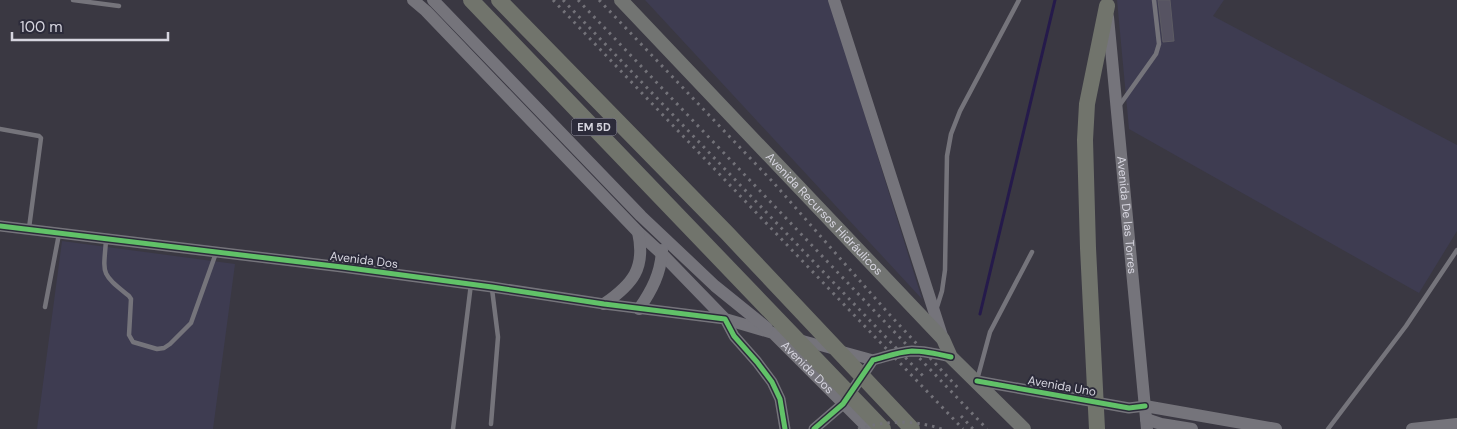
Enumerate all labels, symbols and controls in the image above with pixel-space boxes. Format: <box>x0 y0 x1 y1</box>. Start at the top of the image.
scale bar <box>12 10 169 42</box>
text: 100 m <box>20 17 63 37</box>
road number: EM 5D <box>572 118 616 136</box>
street label: Avenida Recursos Hidráulicos <box>762 149 886 279</box>
street label: Avenida De las Torres <box>1113 155 1140 275</box>
street label: Avenida Dos <box>329 248 399 272</box>
street label: Avenida Dos <box>777 337 837 397</box>
street label: Avenida Uno <box>1027 372 1097 400</box>

